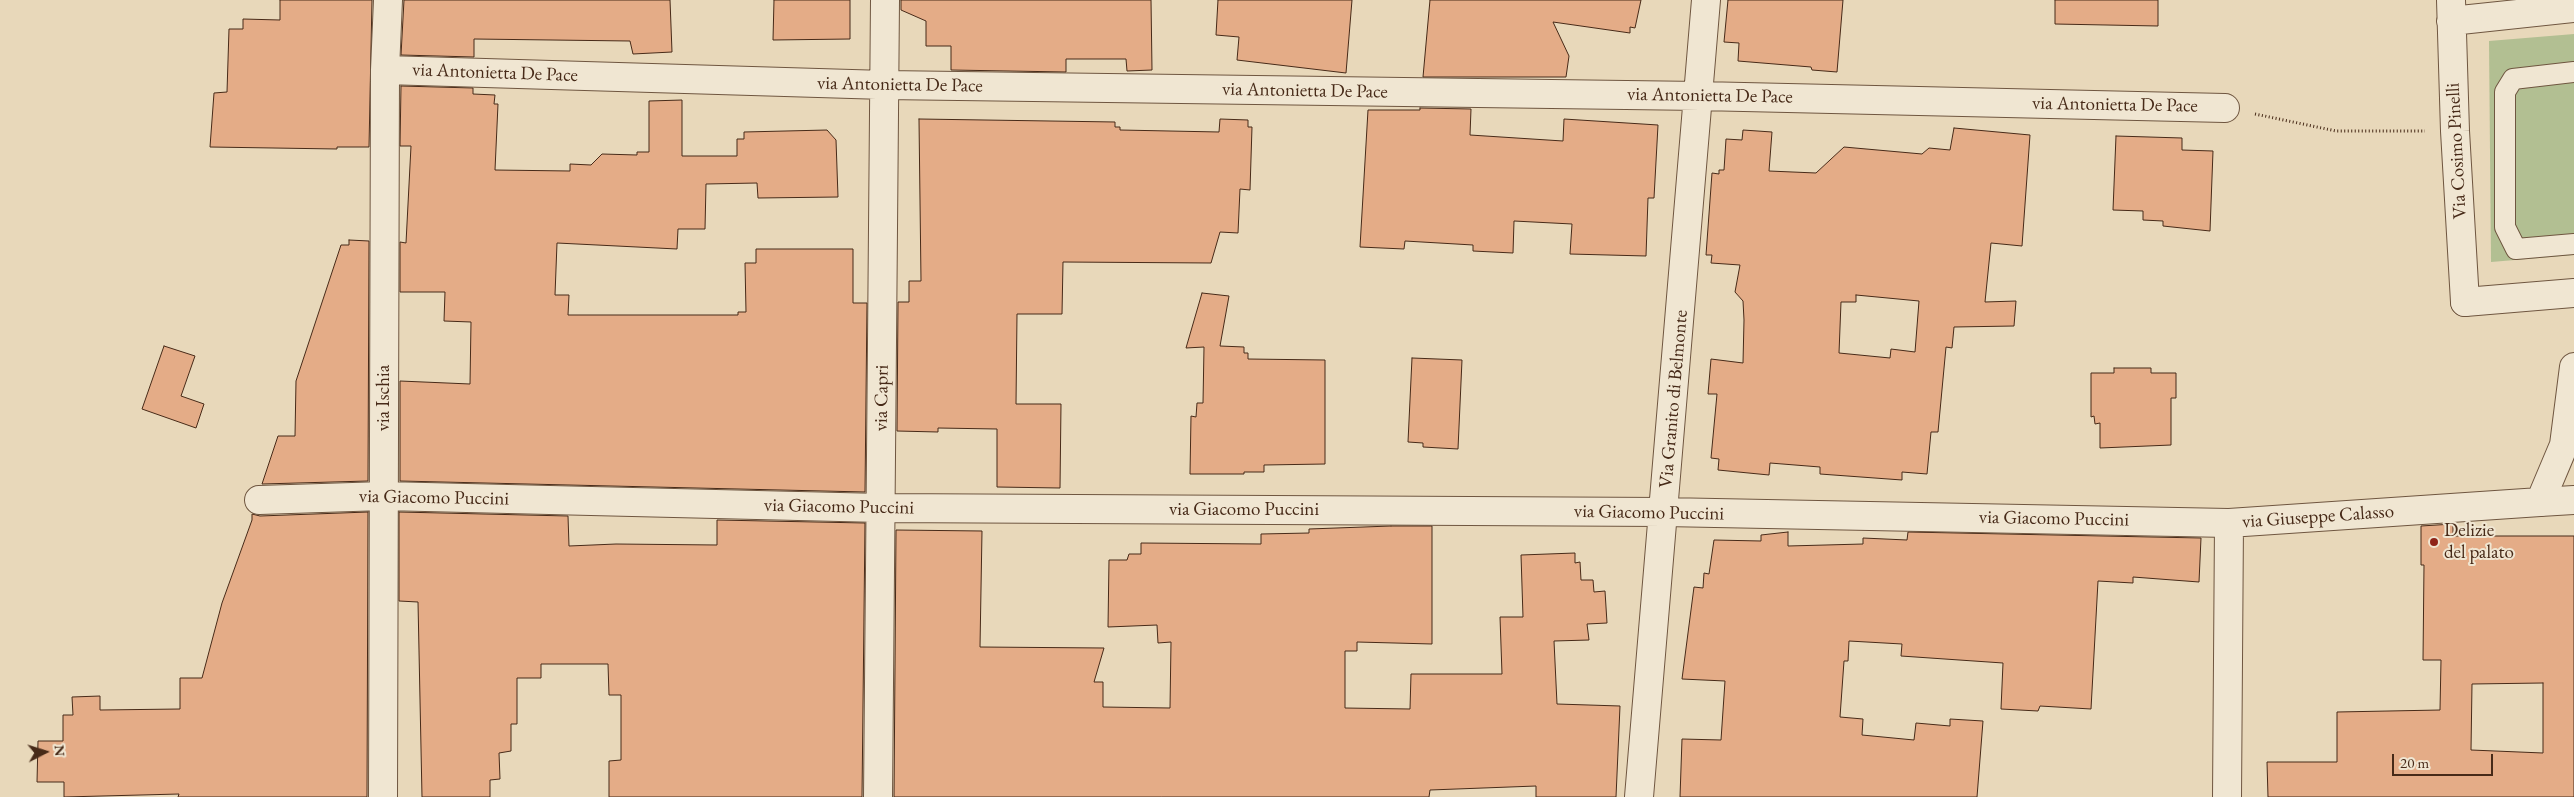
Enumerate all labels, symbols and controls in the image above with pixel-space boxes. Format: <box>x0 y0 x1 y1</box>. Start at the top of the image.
street label: via Antonietta De Pace <box>412 59 578 87</box>
street label: via Antonietta De Pace <box>817 72 983 98</box>
street label: via Antonietta De Pace <box>1222 78 1388 104</box>
street label: Via Cosimo Pinelli <box>2442 82 2472 220</box>
street label: via Antonietta De Pace <box>1627 83 1793 109</box>
street label: via Antonietta De Pace <box>2032 92 2198 118</box>
street label: Via Granito di Belmonte <box>1655 309 1693 489</box>
street label: via Ischia <box>373 365 395 431</box>
street label: via Capri <box>870 365 894 431</box>
street label: via Giacomo Puccini <box>359 485 509 511</box>
street label: via Giacomo Puccini <box>764 494 914 520</box>
street label: via Giacomo Puccini <box>1169 499 1319 521</box>
street label: via Giacomo Puccini <box>1574 500 1724 526</box>
street label: via Giuseppe Calasso <box>2241 500 2395 534</box>
street label: via Giacomo Puccini <box>1979 506 2129 532</box>
place label: Delizie del palato <box>2444 520 2514 564</box>
marker: Delizie del palato <box>2428 536 2440 548</box>
north arrow <box>20 727 70 777</box>
text: N <box>50 744 69 757</box>
scale bar <box>2394 744 2495 776</box>
text: 20 m <box>2400 753 2429 772</box>

